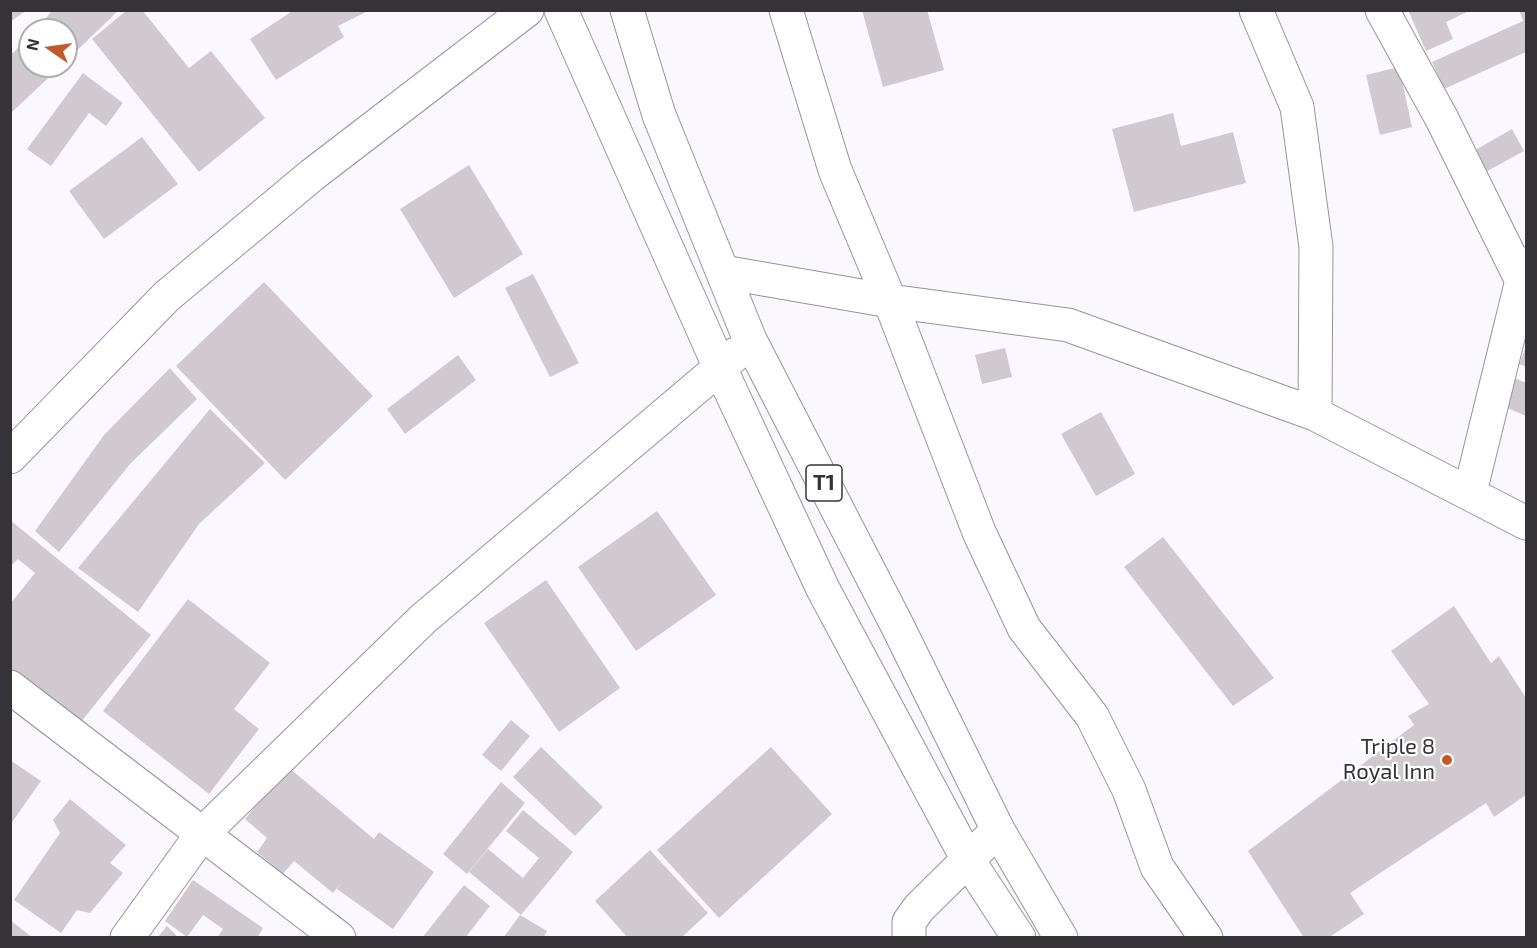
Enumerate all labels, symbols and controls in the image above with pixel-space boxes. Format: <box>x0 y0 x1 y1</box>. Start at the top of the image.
north arrow <box>18 18 78 78</box>
text: N <box>21 37 42 52</box>
road number: T1 <box>806 465 842 501</box>
place label: Triple 8 Royal Inn <box>1343 734 1435 786</box>
marker: Triple 8 Royal Inn <box>1440 753 1454 767</box>

